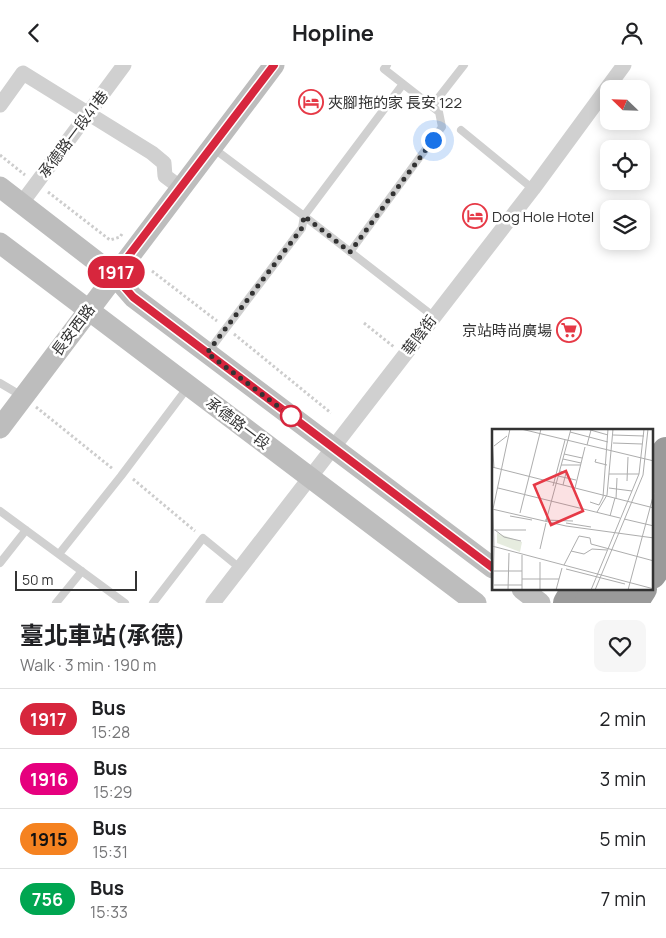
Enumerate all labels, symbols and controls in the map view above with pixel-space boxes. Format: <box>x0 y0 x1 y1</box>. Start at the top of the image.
text: Hopline <box>292 18 374 48</box>
icon: back <box>20 19 48 47</box>
icon: person <box>618 19 646 47</box>
north arrow <box>600 80 650 130</box>
map controls <box>600 80 650 250</box>
street label: 承德路一段41巷 <box>33 86 113 182</box>
hotel icon: 夾腳拖的家 長安 122 <box>298 89 324 115</box>
place label: 夾腳拖的家 長安 122 <box>328 92 462 113</box>
your location <box>421 128 446 153</box>
button: locate <box>600 140 650 190</box>
button: layers <box>600 200 650 250</box>
hotel icon: Dog Hole Hotel <box>462 203 488 229</box>
place label: Dog Hole Hotel <box>492 206 594 227</box>
line badge: 1917 <box>81 256 151 288</box>
text: 1917 <box>98 260 134 284</box>
street label: 長安西路 <box>47 300 99 360</box>
street label: 華陰街 <box>397 311 441 359</box>
supermarket icon: 京站時尚廣場 <box>556 317 582 343</box>
place label: 京站時尚廣場 <box>462 320 552 341</box>
street label: 承德路一段 <box>202 392 274 454</box>
unlabelled marker <box>280 405 302 427</box>
inset map <box>492 429 654 591</box>
scale bar <box>15 568 138 591</box>
text: 50 m <box>22 570 53 589</box>
text: 臺北車站(承德) <box>20 618 186 651</box>
button: heart <box>594 620 646 672</box>
text: Walk · 3 min · 190 m <box>20 654 156 676</box>
text: Bus <box>92 695 126 721</box>
text: 2 min <box>600 706 646 732</box>
text: 1917 <box>30 707 67 731</box>
text: 15:28 <box>92 721 130 743</box>
text: Bus <box>93 755 127 781</box>
text: 3 min <box>600 766 646 792</box>
text: 1916 <box>30 767 68 791</box>
text: 15:29 <box>93 781 132 803</box>
text: Bus <box>93 815 127 841</box>
text: 5 min <box>599 826 646 852</box>
text: 1915 <box>30 827 68 851</box>
text: 15:31 <box>93 841 128 863</box>
text: Bus <box>90 875 124 901</box>
text: 7 min <box>601 886 646 912</box>
text: 756 <box>32 887 63 911</box>
text: 15:33 <box>90 901 128 923</box>

